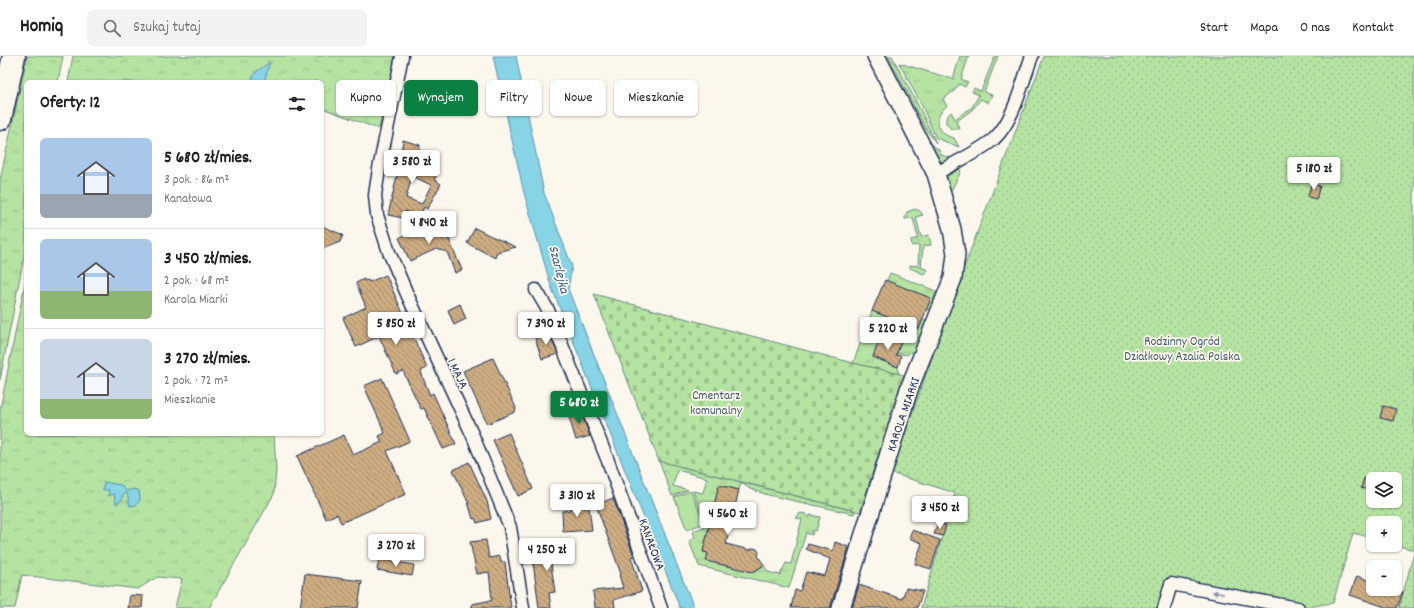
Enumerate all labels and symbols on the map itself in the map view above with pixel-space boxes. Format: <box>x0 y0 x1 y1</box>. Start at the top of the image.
pin: 3 580 zł <box>371 150 453 184</box>
pin: 5 180 zł <box>1273 157 1355 191</box>
pin: 4 840 zł <box>388 211 470 245</box>
water label: Szarlejka <box>542 243 574 297</box>
pin: 5 850 zł <box>355 312 437 346</box>
pin: 7 390 zł <box>505 312 587 346</box>
pin: 5 220 zł <box>847 317 929 351</box>
park label: Rodzinny Ogród Działkowy Azalia Polska <box>1124 333 1241 367</box>
street label: 1 MAJA <box>441 355 472 393</box>
street label: KAROLA MIARKI <box>883 375 926 455</box>
park label: Cmentarz komunalny <box>690 387 743 421</box>
pin: 5 680 zł <box>538 391 620 425</box>
pin: 3 310 zł <box>536 484 618 518</box>
pin: 3 450 zł <box>899 496 981 530</box>
pin: 4 560 zł <box>687 502 769 536</box>
street label: KANAŁOWA <box>632 516 669 574</box>
pin: 3 270 zł <box>355 534 437 568</box>
pin: 4 250 zł <box>506 538 588 572</box>
one-way arrow <box>1212 590 1224 596</box>

